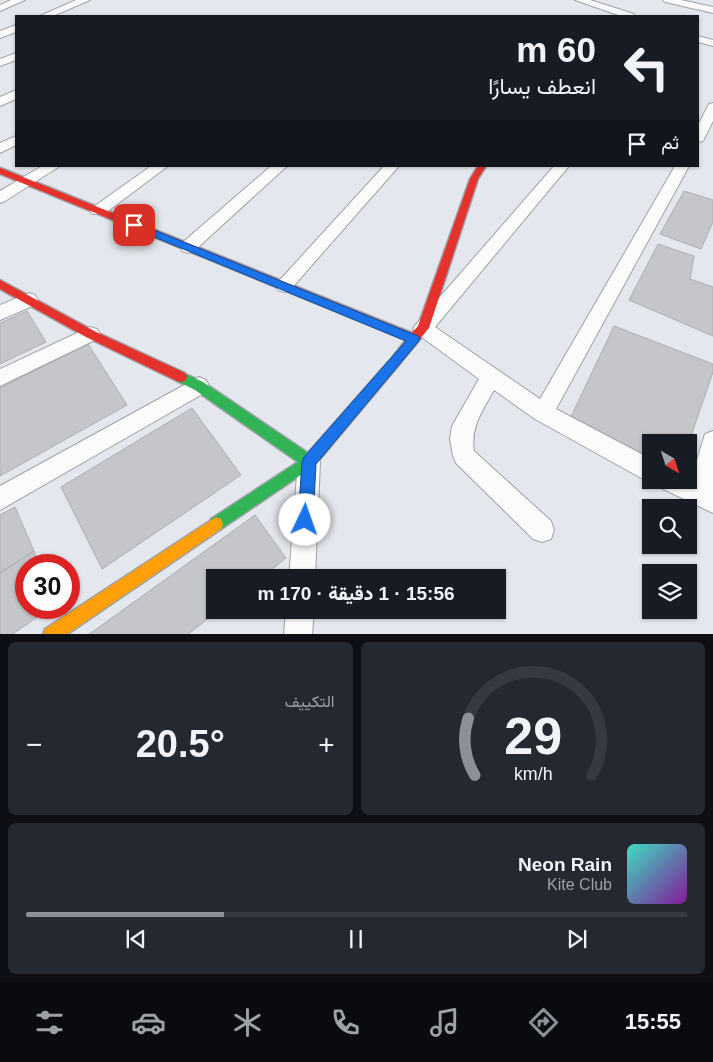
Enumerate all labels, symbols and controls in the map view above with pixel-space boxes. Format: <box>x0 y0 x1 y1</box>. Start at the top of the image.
text: 60 m <box>516 30 596 69</box>
icon: left <box>614 35 679 100</box>
text: انعطف يسارًا <box>488 74 596 99</box>
icon: arrive <box>623 130 651 158</box>
text: ثم <box>661 132 679 153</box>
pin <box>113 204 155 246</box>
icon: arrive <box>120 211 148 239</box>
north arrow <box>642 434 698 489</box>
map controls <box>642 434 697 619</box>
position arrow <box>278 493 330 545</box>
button: search <box>642 499 697 554</box>
speed limit sign: 30 <box>15 554 80 619</box>
button: layers <box>642 564 697 619</box>
text: 15:56 · 1 دقيقة · 170 m <box>257 583 455 604</box>
text: التكييف <box>285 693 335 710</box>
text: 29 <box>504 707 562 765</box>
text: 20.5° <box>136 723 225 765</box>
text: − <box>26 729 42 760</box>
text: + <box>318 729 335 760</box>
text: km/h <box>513 764 552 784</box>
text: Neon Rain <box>518 854 612 875</box>
text: Kite Club <box>547 876 612 893</box>
icon: previous <box>122 925 150 953</box>
icon: pause <box>342 925 370 953</box>
icon: next <box>563 925 591 953</box>
icon: filters <box>32 1005 67 1040</box>
icon: car <box>131 1005 166 1040</box>
icon: climate <box>230 1005 265 1040</box>
icon: phone <box>328 1005 363 1040</box>
icon: music <box>427 1005 462 1040</box>
icon: directions <box>526 1005 561 1040</box>
text: 15:55 <box>625 1009 681 1034</box>

